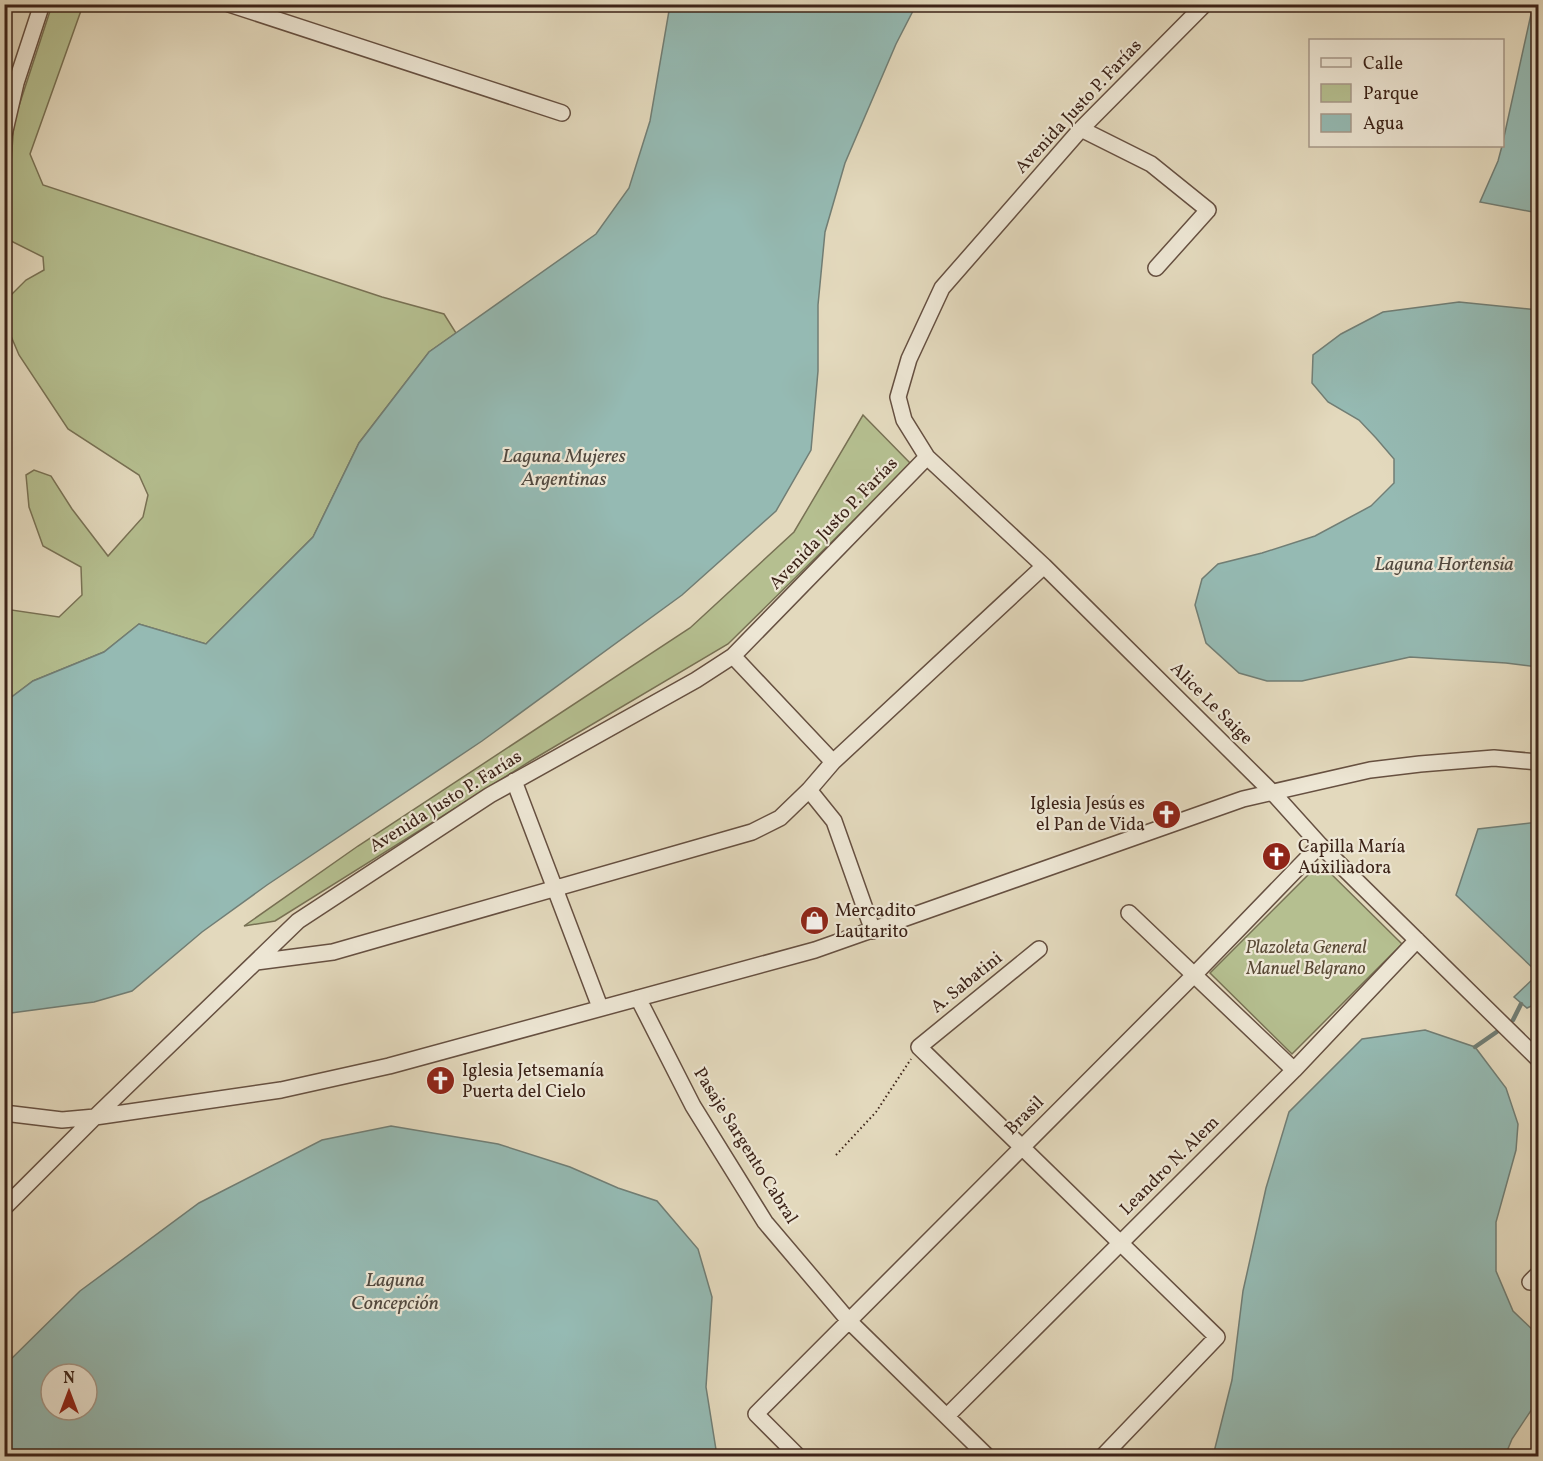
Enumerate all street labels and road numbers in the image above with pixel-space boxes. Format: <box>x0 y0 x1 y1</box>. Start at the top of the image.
street label: Avenida Justo P. Farías <box>1010 34 1148 180</box>
street label: Avenida Justo P. Farías <box>764 452 904 596</box>
street label: Alice Le Saige <box>1164 657 1258 751</box>
street label: Avenida Justo P. Farías <box>365 745 527 859</box>
street label: A. Sabatini <box>926 946 1008 1020</box>
street label: Pasaje Sargento Cabral <box>687 1063 803 1229</box>
street label: Brasil <box>1000 1091 1050 1141</box>
street label: Leandro N. Alem <box>1115 1111 1225 1221</box>

